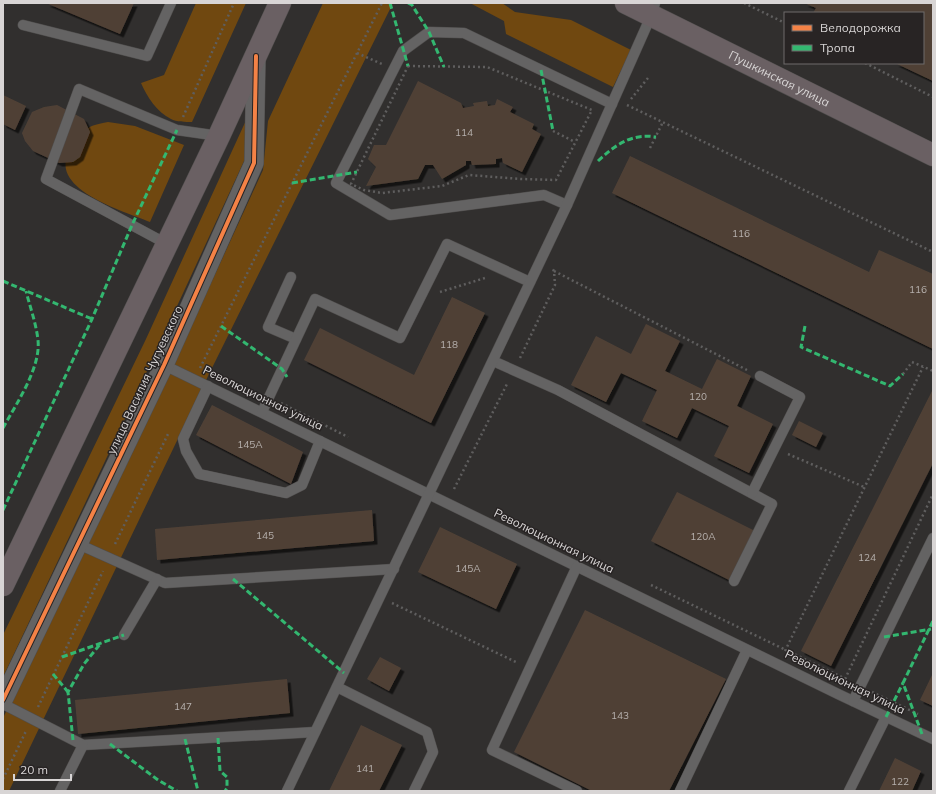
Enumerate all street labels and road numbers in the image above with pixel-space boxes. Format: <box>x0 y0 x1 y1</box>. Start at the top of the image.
street label: Пушкинская улица <box>726 47 832 110</box>
street label: улица Василия Чугуевского <box>103 303 186 457</box>
street label: Революционная улица <box>201 362 326 433</box>
street label: Революционная улица <box>492 505 617 576</box>
street label: Революционная улица <box>783 646 908 717</box>

